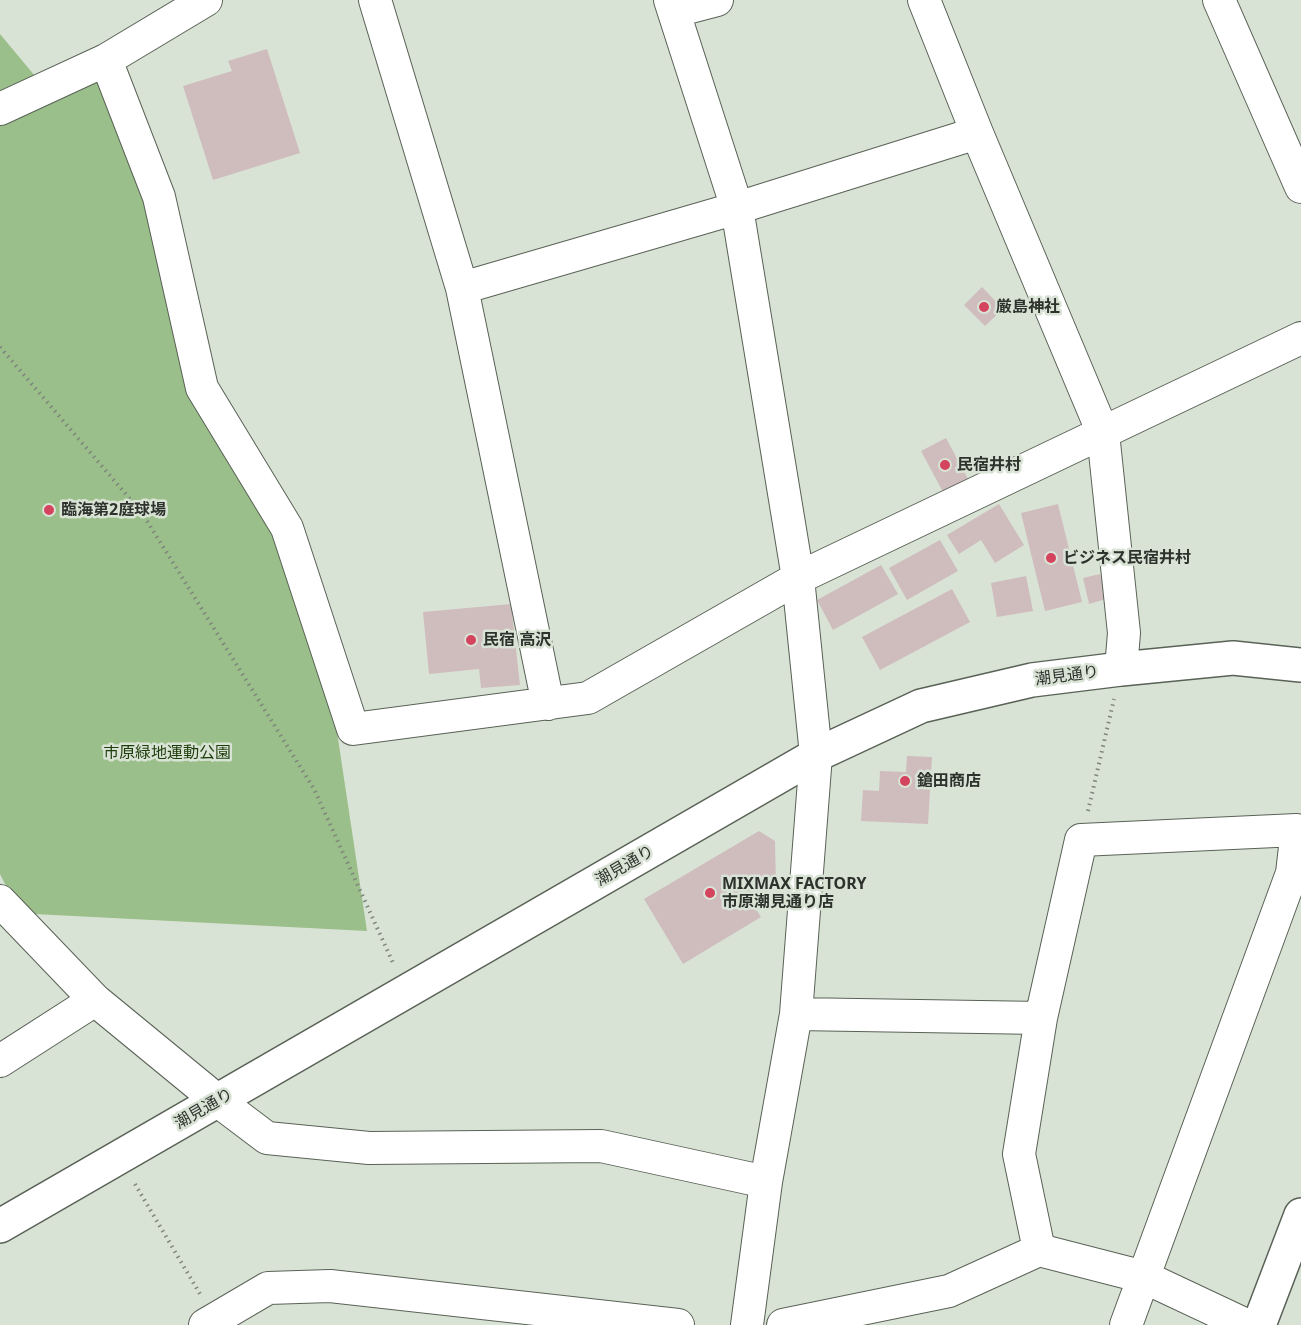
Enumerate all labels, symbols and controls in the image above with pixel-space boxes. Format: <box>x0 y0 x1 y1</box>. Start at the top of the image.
place label: 厳島神社 <box>996 297 1060 317</box>
marker: 厳島神社 <box>977 300 991 314</box>
place label: 民宿井村 <box>957 455 1021 475</box>
marker: 民宿井村 <box>938 458 952 472</box>
place label: 臨海第2庭球場 <box>61 500 166 520</box>
marker: 臨海第2庭球場 <box>42 503 56 517</box>
place label: ビジネス民宿井村 <box>1063 548 1191 568</box>
marker: ビジネス民宿井村 <box>1044 551 1058 565</box>
place label: 民宿 高沢 <box>483 630 551 650</box>
marker: 民宿 高沢 <box>464 633 478 647</box>
street label: 潮見通り <box>1034 663 1100 689</box>
park label: 市原緑地運動公園 <box>103 743 231 763</box>
place label: 鎗田商店 <box>917 771 981 791</box>
marker: 鎗田商店 <box>898 774 912 788</box>
street label: 潮見通り <box>592 842 658 890</box>
place label: MIXMAX FACTORY 市原潮見通り店 <box>722 874 867 912</box>
marker: MIXMAX FACTORY 市原潮見通り店 <box>703 886 717 900</box>
street label: 潮見通り <box>171 1085 237 1133</box>

